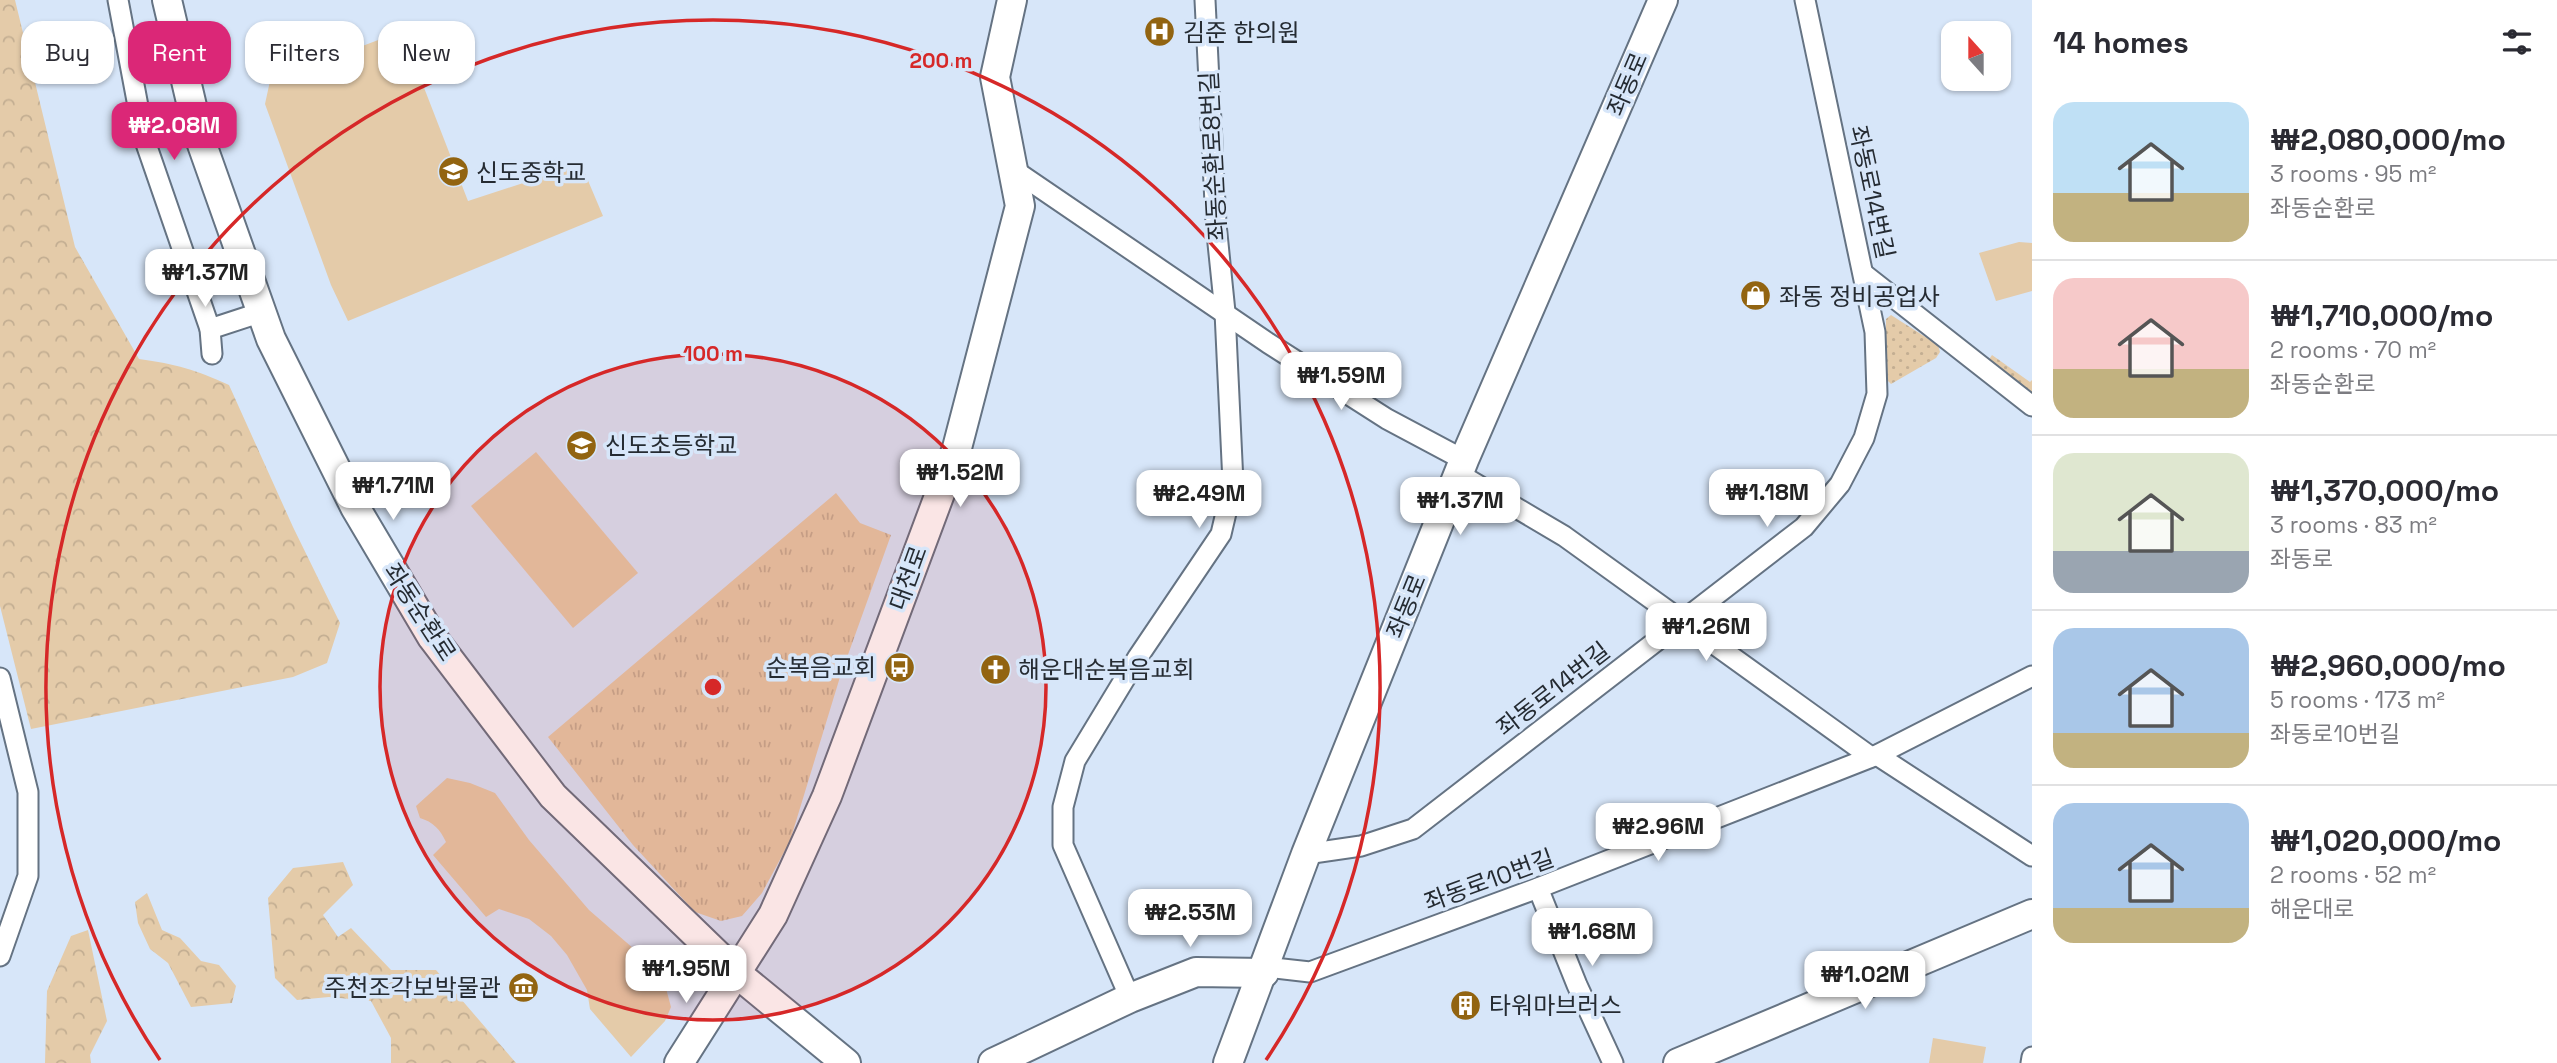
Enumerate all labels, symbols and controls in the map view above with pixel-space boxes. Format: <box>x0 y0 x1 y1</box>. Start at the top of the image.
hospital icon: 김준 한의원 <box>1143 15 1177 49</box>
place label: 김준 한의원 <box>1183 17 1300 48</box>
chip: Buy <box>21 21 114 84</box>
chip: Rent <box>128 21 231 84</box>
chip: Filters <box>245 21 364 84</box>
chip: New <box>378 21 475 84</box>
north arrow <box>1941 21 2011 91</box>
map controls <box>1941 21 2011 91</box>
text: 14 homes <box>2053 23 2189 62</box>
icon: filters <box>2498 23 2536 61</box>
text: 200 m <box>910 47 972 74</box>
street label: 좌동로 <box>1600 47 1654 121</box>
street label: 좌동순환로8번길 <box>1193 71 1233 241</box>
pin: ₩2.08M <box>117 102 231 162</box>
text: ₩2.08M <box>128 110 220 140</box>
text: ₩2,080,000/mo <box>2270 120 2506 159</box>
street label: 좌동로14번길 <box>1843 123 1901 261</box>
icon: home <box>2109 130 2193 214</box>
school or university icon: 신도중학교 <box>436 155 470 189</box>
place label: 신도중학교 <box>476 157 586 188</box>
text: 3 rooms · 95 m² <box>2270 159 2436 189</box>
text: 좌동순환로 <box>2270 193 2376 223</box>
pin: ₩1.37M <box>148 250 262 309</box>
text: ₩1.37M <box>161 257 249 287</box>
shop icon: 좌동 정비공업사 <box>1739 279 1773 313</box>
place label: 좌동 정비공업사 <box>1779 281 1940 312</box>
text: ₩1,710,000/mo <box>2270 296 2493 335</box>
icon: home <box>2109 306 2193 390</box>
text: 2 rooms · 70 m² <box>2270 335 2436 365</box>
text: 100 m <box>683 340 743 367</box>
pin: ₩1.59M <box>1284 352 1398 412</box>
text: ₩1.59M <box>1296 360 1386 390</box>
text: 좌동순환로 <box>2270 369 2376 399</box>
school or university icon: 신도초등학교 <box>565 428 599 462</box>
place label: 신도초등학교 <box>605 430 737 461</box>
pin: ₩1.52M <box>903 449 1017 509</box>
text: ₩1.52M <box>916 457 1004 487</box>
pin: ₩1.71M <box>336 462 450 522</box>
text: ₩1.71M <box>351 470 435 500</box>
pin: ₩2.49M <box>1142 470 1256 530</box>
pin: ₩1.18M <box>1710 470 1824 529</box>
text: ₩1,370,000/mo <box>2270 471 2499 510</box>
pin: ₩1.37M <box>1403 477 1517 537</box>
text: ₩1.18M <box>1725 477 1809 507</box>
text: ₩2.49M <box>1152 478 1246 508</box>
icon: home <box>2109 481 2193 565</box>
text: ₩1.37M <box>1416 485 1504 515</box>
text: 3 rooms · 83 m² <box>2270 510 2437 540</box>
street label: 대천로 <box>882 542 934 614</box>
text: 좌동로 <box>2270 544 2333 574</box>
street label: 좌동순환로 <box>377 557 463 667</box>
street label: 좌동로 <box>1379 569 1433 643</box>
pin: ₩1.26M <box>1649 604 1763 663</box>
text: ₩1.26M <box>1662 611 1750 641</box>
street label: 좌동로14번길 <box>1490 635 1616 743</box>
text: ₩2,960,000/mo <box>2270 646 2506 685</box>
bus stop icon: 순복음교회 <box>882 650 916 684</box>
place label: 순복음교회 <box>766 652 876 683</box>
church icon: 해운대순복음교회 <box>978 652 1012 686</box>
place label: 해운대순복음교회 <box>1018 654 1195 685</box>
icon: home <box>2109 656 2193 740</box>
centre of rings <box>701 675 725 699</box>
text: 5 rooms · 173 m² <box>2270 685 2445 715</box>
text: 좌동로10번길 <box>2270 719 2400 749</box>
pin: ₩2.96M <box>1601 804 1715 863</box>
text: ₩2.96M <box>1612 811 1704 841</box>
text: ₩1,020,000/mo <box>2270 821 2501 860</box>
icon: home <box>2109 831 2193 915</box>
street label: 좌동로10번길 <box>1420 842 1558 918</box>
text: 2 rooms · 52 m² <box>2270 860 2436 890</box>
pin: ₩2.53M <box>1133 890 1247 949</box>
text: 해운대로 <box>2270 894 2355 924</box>
text: ₩2.53M <box>1144 897 1236 927</box>
pin: ₩1.68M <box>1535 908 1649 968</box>
text: ₩1.68M <box>1548 916 1636 946</box>
pin: ₩1.95M <box>629 946 743 1005</box>
pin: ₩1.02M <box>1808 951 1922 1011</box>
text: ₩1.95M <box>642 953 730 983</box>
text: ₩1.02M <box>1820 959 1910 989</box>
museum icon: 주천조각보박물관 <box>507 970 541 1004</box>
place label: 주천조각보박물관 <box>324 972 501 1003</box>
building icon: 타워마브러스 <box>1449 988 1483 1022</box>
place label: 타워마브러스 <box>1489 990 1621 1021</box>

